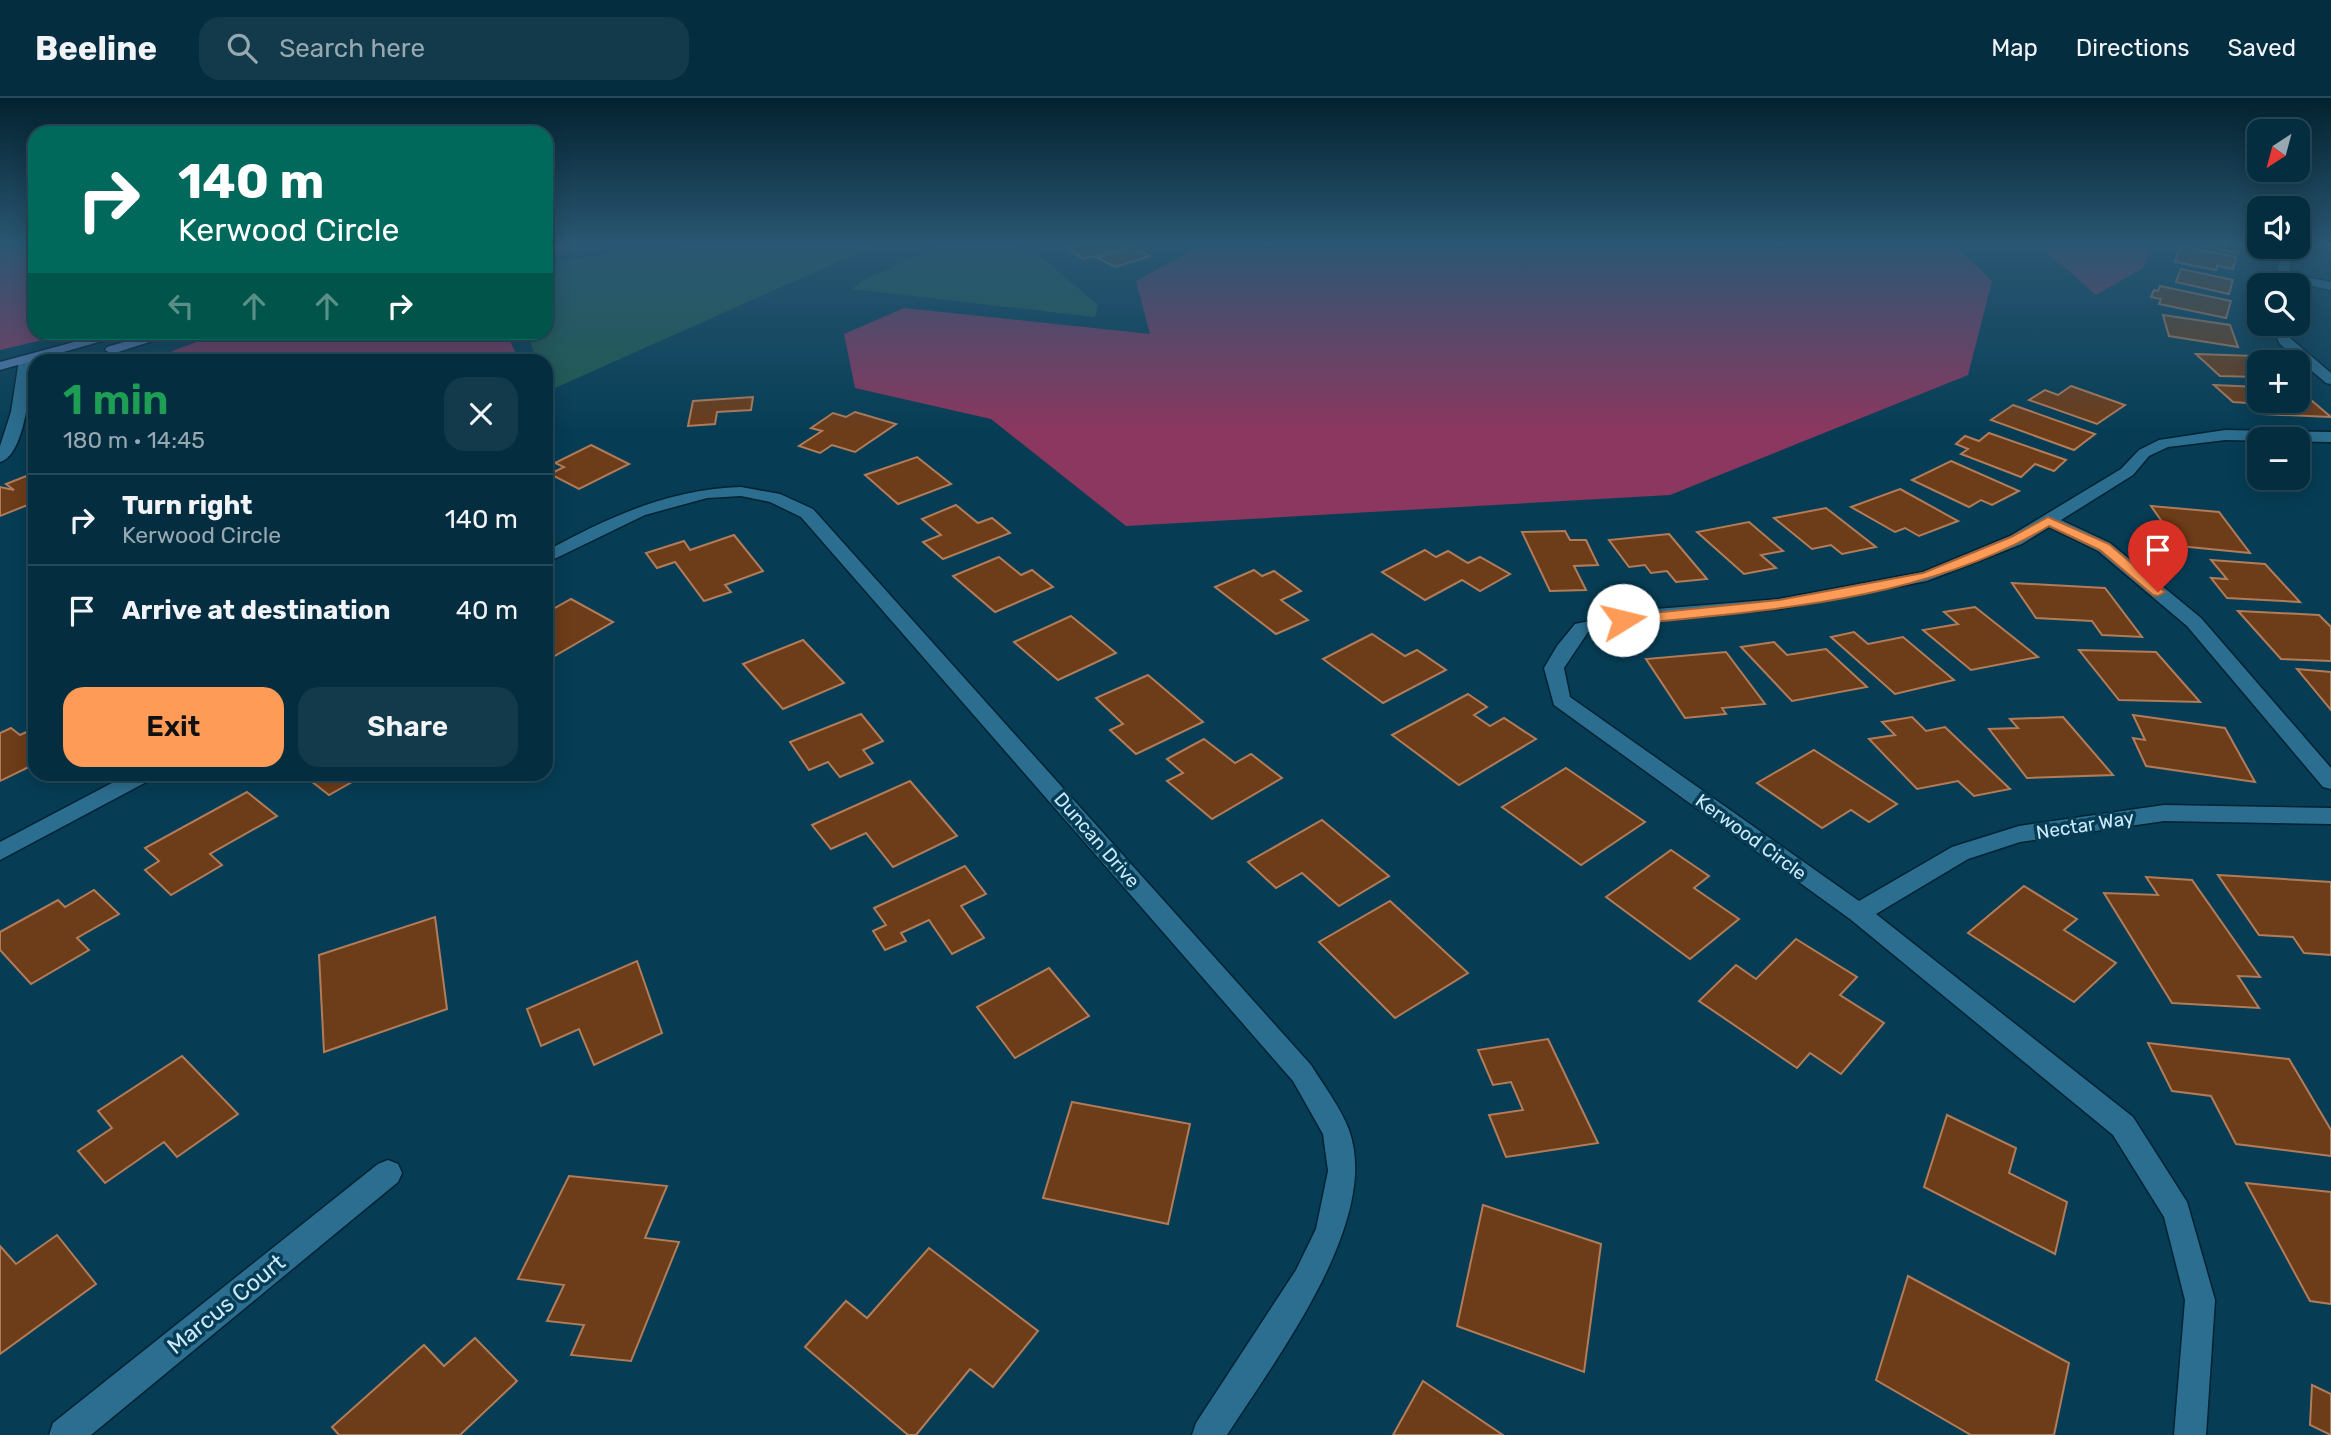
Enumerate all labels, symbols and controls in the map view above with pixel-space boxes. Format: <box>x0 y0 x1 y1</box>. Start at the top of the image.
search box <box>199 17 689 80</box>
text: Beeline <box>35 29 157 68</box>
icon: search <box>223 29 261 67</box>
text: Search here <box>279 33 425 64</box>
text: Map <box>1991 34 2038 62</box>
text: Directions <box>2076 34 2189 62</box>
text: Saved <box>2227 34 2296 62</box>
north arrow <box>2247 119 2310 182</box>
map controls <box>2247 119 2310 490</box>
text: 140 m <box>178 152 324 210</box>
icon: right <box>63 154 154 245</box>
button: sound <box>2247 196 2310 259</box>
text: Kerwood Circle <box>178 211 399 249</box>
button: search <box>2247 273 2310 336</box>
icon: left <box>162 287 200 325</box>
icon: ahead <box>235 287 273 325</box>
icon: ahead <box>308 287 346 325</box>
icon: right <box>381 287 419 325</box>
button: + <box>2247 350 2310 413</box>
text: 1 min <box>63 375 169 425</box>
button: close <box>444 377 518 451</box>
text: 180 m · 14:45 <box>63 426 205 454</box>
button: − <box>2247 427 2310 490</box>
text: Turn right <box>122 490 252 521</box>
icon: right <box>63 501 101 539</box>
text: 140 m <box>445 504 518 535</box>
pin <box>2128 520 2188 592</box>
text: Kerwood Circle <box>122 521 281 549</box>
icon: arrive <box>2139 531 2177 569</box>
position arrow <box>1586 583 1660 657</box>
icon: arrive <box>63 592 101 630</box>
text: Arrive at destination <box>122 595 390 626</box>
text: 40 m <box>456 595 518 626</box>
button: Exit <box>63 687 284 767</box>
button: Share <box>298 687 518 767</box>
street label: Duncan Drive <box>1049 788 1145 892</box>
street label: Kerwood Circle <box>1691 789 1811 885</box>
street label: Nectar Way <box>2034 806 2136 844</box>
street label: Marcus Court <box>161 1248 291 1360</box>

